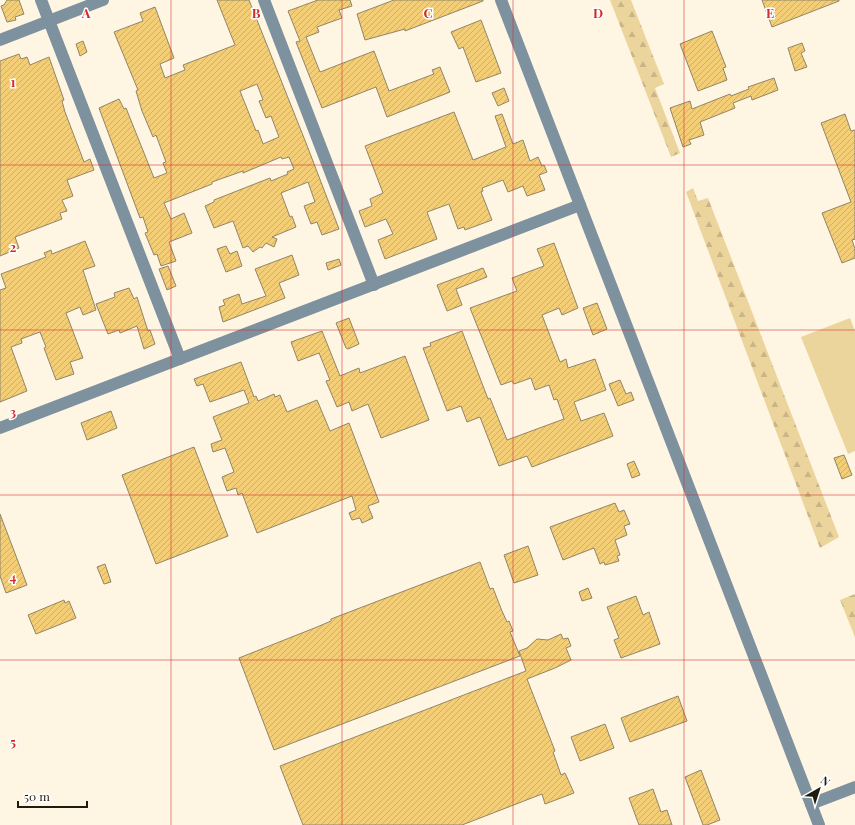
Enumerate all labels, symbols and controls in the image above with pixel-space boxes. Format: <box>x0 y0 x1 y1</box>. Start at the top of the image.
text: A <box>81 4 91 21</box>
text: B <box>252 4 261 21</box>
text: C <box>423 4 433 21</box>
text: D <box>593 4 603 21</box>
text: E <box>766 4 774 21</box>
text: 1 <box>11 73 16 90</box>
text: 2 <box>10 238 17 255</box>
text: 3 <box>10 403 16 420</box>
text: 4 <box>10 568 17 585</box>
text: 5 <box>10 733 16 750</box>
north arrow <box>799 769 839 809</box>
text: N <box>818 773 833 789</box>
scale bar <box>18 783 87 809</box>
text: 50 m <box>24 788 50 804</box>

